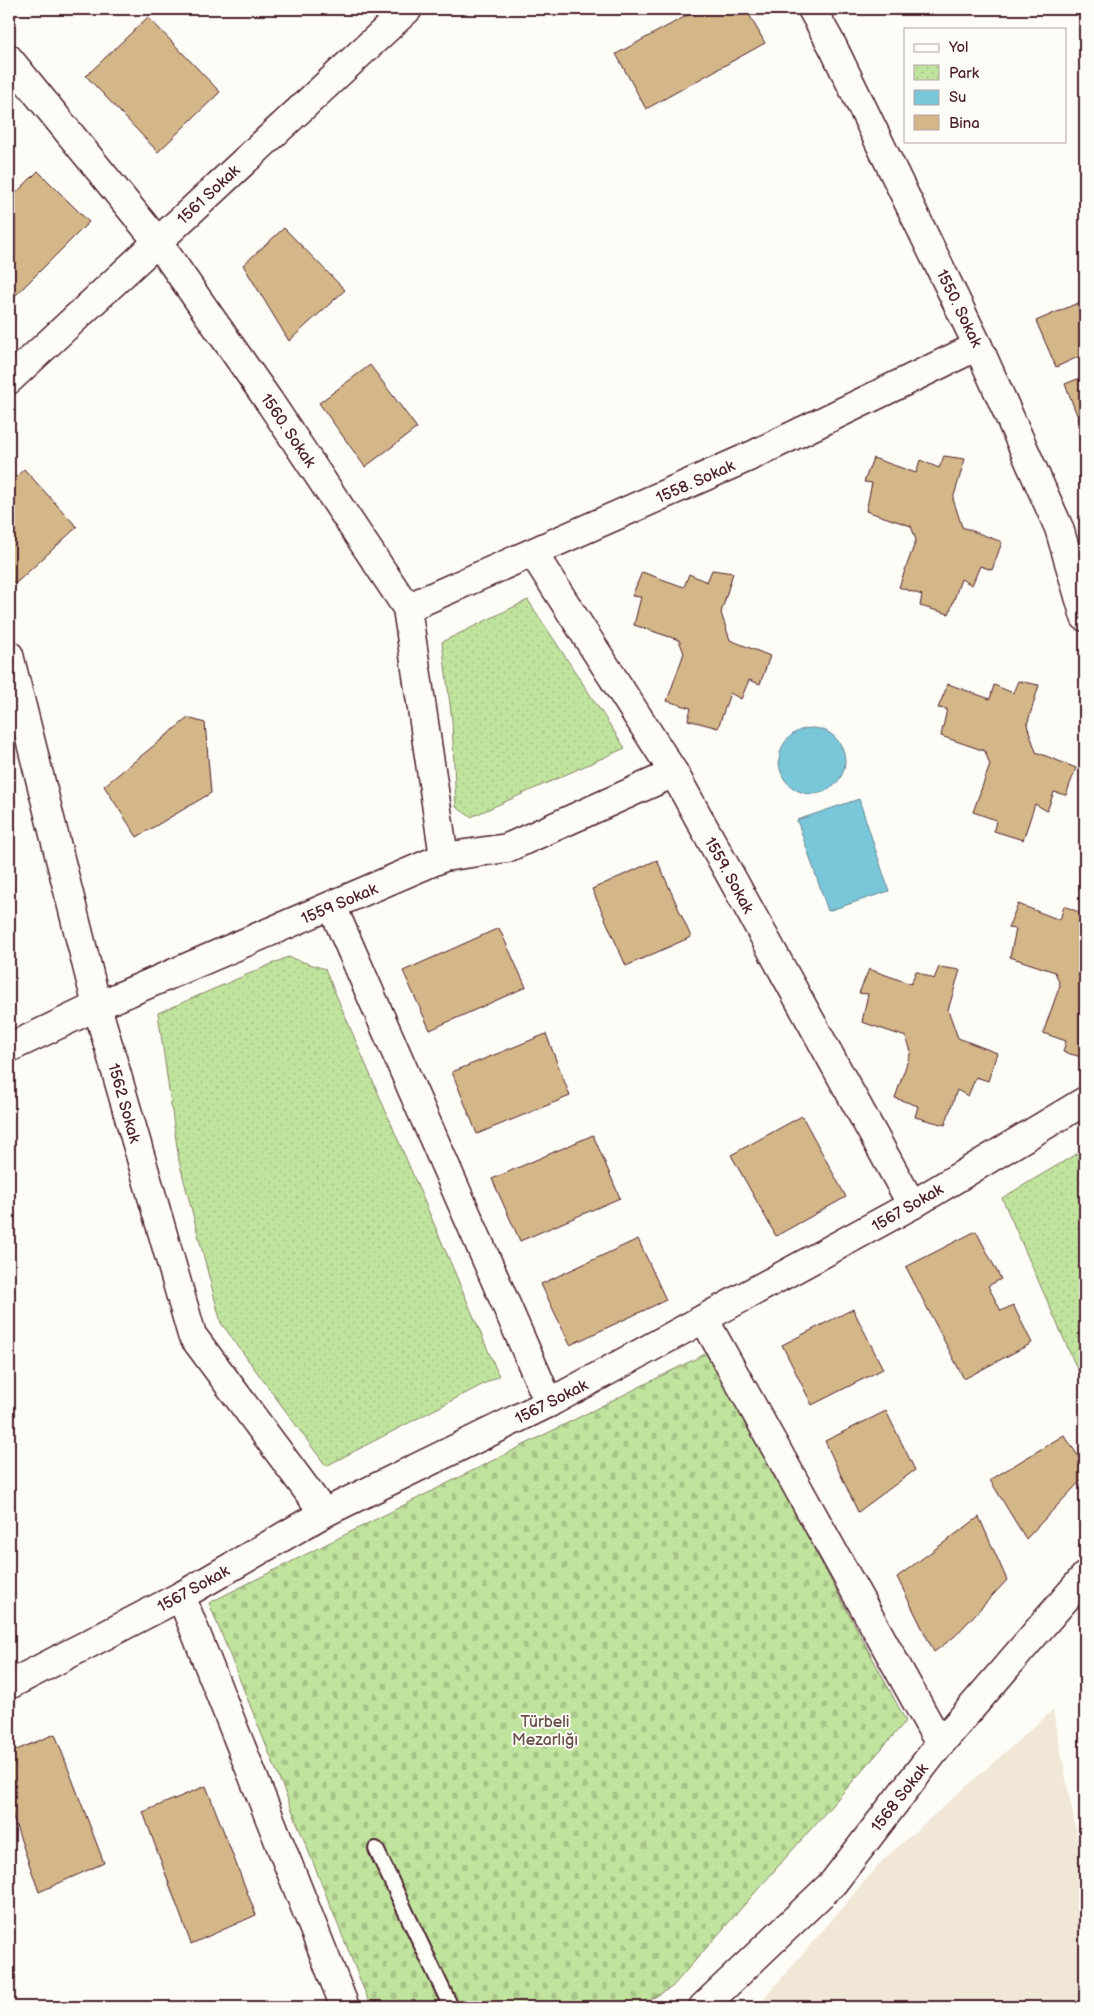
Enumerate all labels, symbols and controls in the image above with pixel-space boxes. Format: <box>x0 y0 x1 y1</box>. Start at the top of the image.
legend <box>904 28 1066 142</box>
text: Yol <box>948 38 968 57</box>
text: Park <box>949 64 980 83</box>
text: Su <box>949 88 966 107</box>
text: Bina <box>949 114 980 133</box>
street label: 1561 Sokak <box>174 161 244 229</box>
street label: 1550. Sokak <box>932 267 986 351</box>
street label: 1560. Sokak <box>256 390 319 471</box>
street label: 1558. Sokak <box>653 457 738 508</box>
street label: 1559. Sokak <box>700 834 757 917</box>
street label: 1559 Sokak <box>299 880 381 929</box>
street label: 1562 Sokak <box>103 1061 144 1146</box>
street label: 1567 Sokak <box>869 1180 947 1236</box>
street label: 1567 Sokak <box>512 1376 591 1429</box>
street label: 1567 Sokak <box>154 1562 233 1617</box>
park label: Türbeli Mezarlığı <box>512 1713 578 1750</box>
street label: 1568 Sokak <box>868 1760 933 1836</box>

